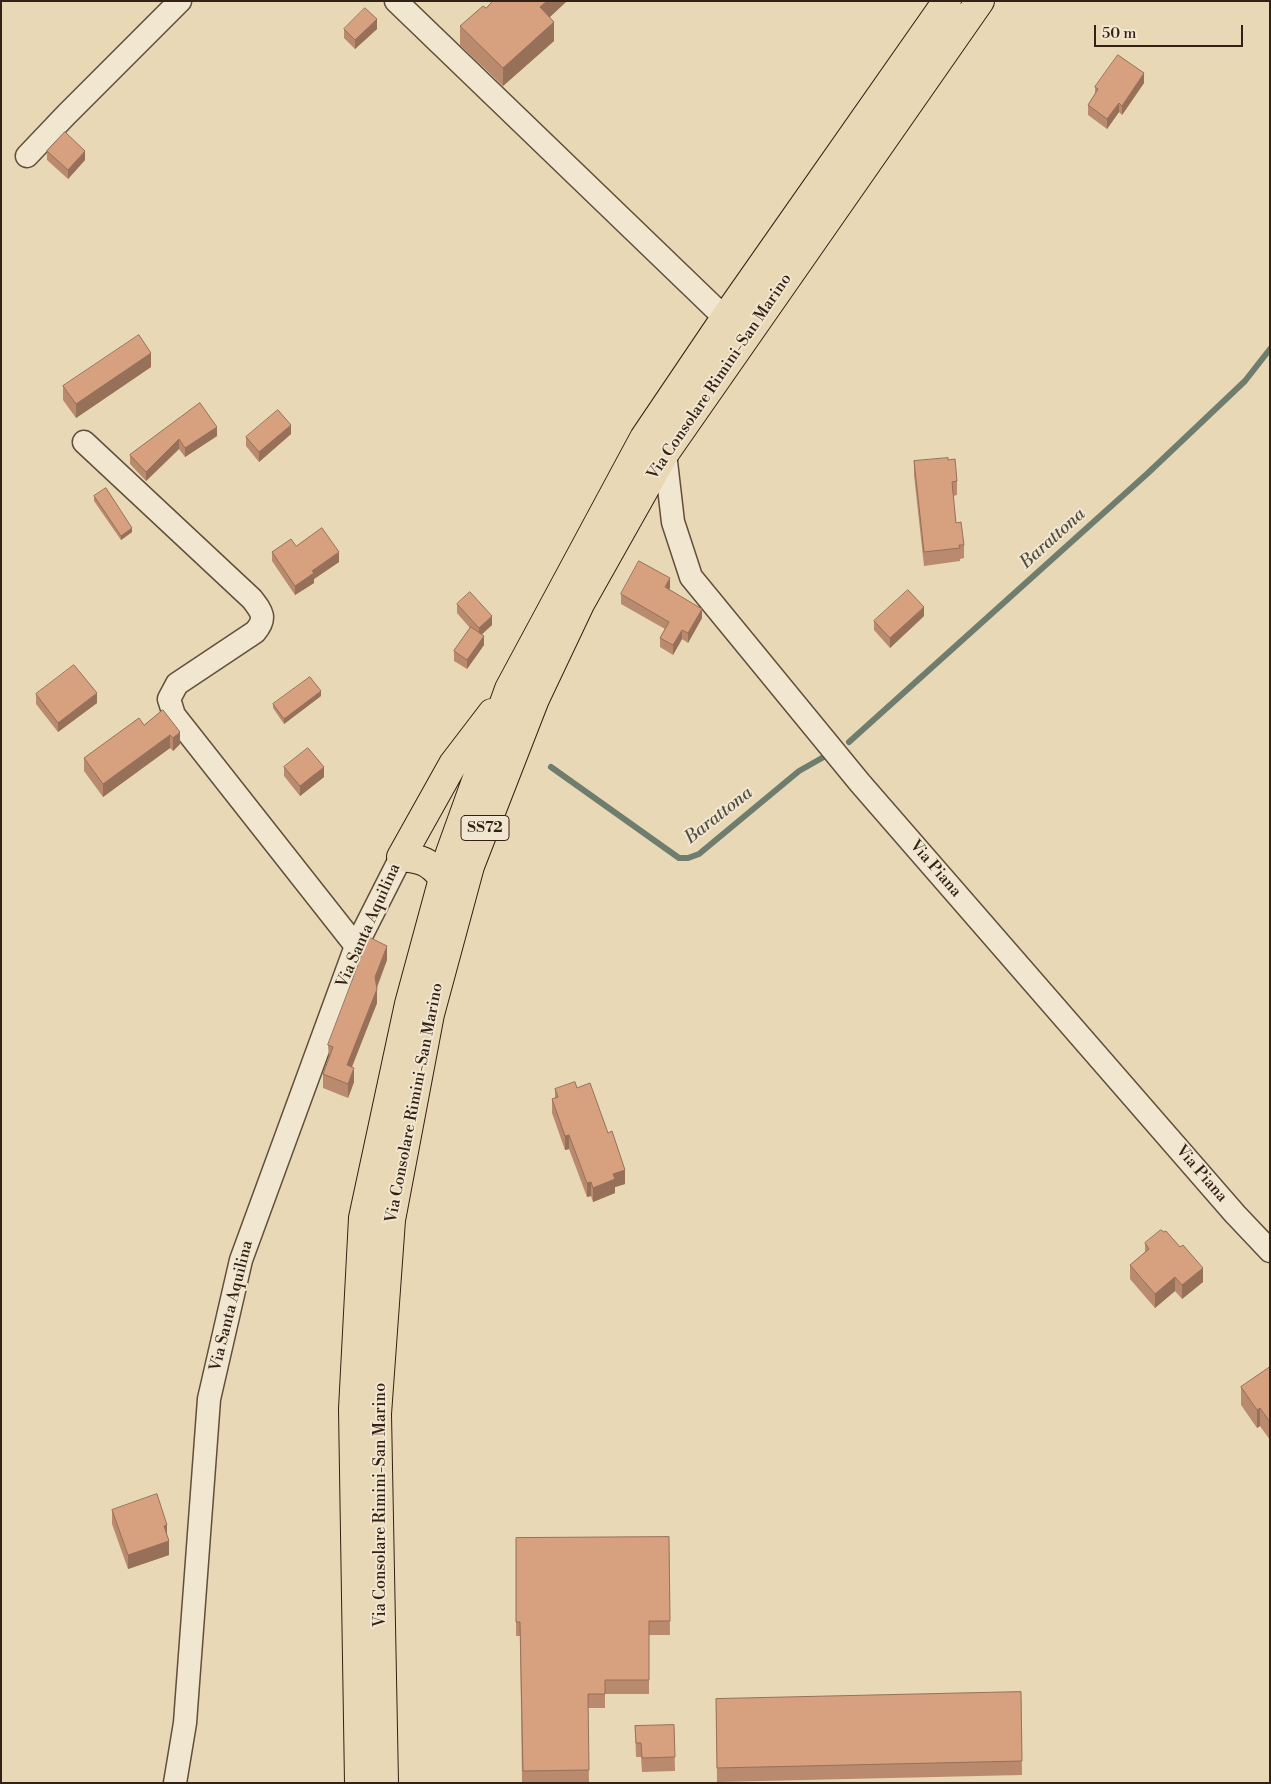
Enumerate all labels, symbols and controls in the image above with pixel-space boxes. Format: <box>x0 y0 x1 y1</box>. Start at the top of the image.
scale bar <box>1096 15 1245 47</box>
text: 50 m <box>1102 24 1136 43</box>
street label: Via Consolare Rimini-San Marino <box>644 270 796 484</box>
water label: Barattona <box>1016 504 1090 574</box>
water label: Barattona <box>681 783 757 849</box>
road number: SS72 <box>461 816 509 840</box>
street label: Via Piana <box>905 837 965 901</box>
street label: Via Santa Aquilina <box>333 861 405 991</box>
street label: Via Consolare Rimini-San Marino <box>382 981 448 1225</box>
street label: Via Piana <box>1171 1142 1231 1206</box>
street label: Via Santa Aquilina <box>206 1239 258 1373</box>
street label: Via Consolare Rimini-San Marino <box>371 1383 391 1627</box>

